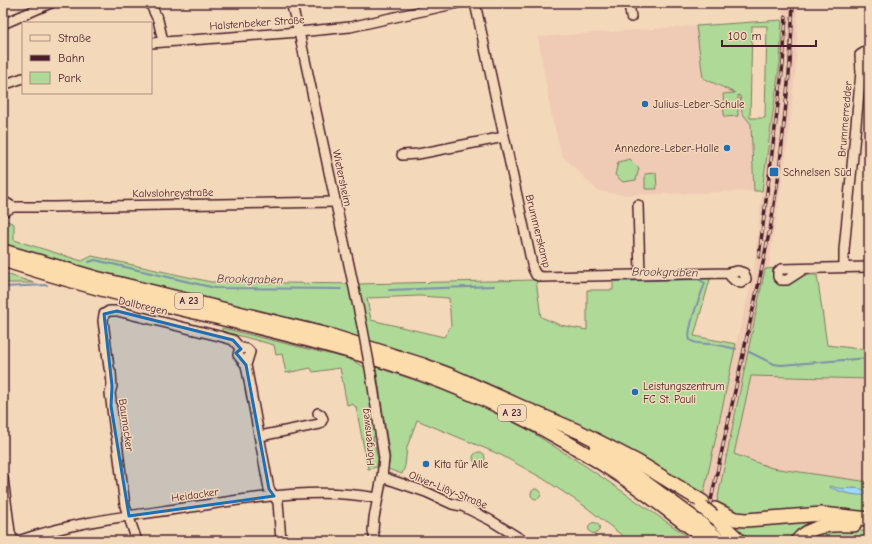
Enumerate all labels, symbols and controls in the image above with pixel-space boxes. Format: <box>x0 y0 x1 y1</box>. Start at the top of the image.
street label: Halstenbeker Straße <box>209 13 306 33</box>
legend <box>22 22 152 94</box>
scale bar <box>722 22 816 48</box>
text: 100 m <box>728 29 761 43</box>
text: Straße <box>58 31 91 45</box>
text: Bahn <box>58 51 85 65</box>
text: Park <box>58 71 81 85</box>
street label: Brummerredder <box>835 80 855 157</box>
place label: Julius-Leber-Schule <box>653 98 745 111</box>
marker: Julius-Leber-Schule <box>640 99 650 109</box>
place label: Annedore-Leber-Halle <box>615 142 719 155</box>
marker: Annedore-Leber-Halle <box>722 143 732 153</box>
street label: Wietersheim <box>330 148 354 208</box>
marker: Schnelsen Süd <box>768 166 780 178</box>
place label: Schnelsen Süd <box>783 166 852 179</box>
street label: Kalvslohreystraße <box>132 186 214 200</box>
street label: Brummerskamp <box>523 193 553 269</box>
water label: Brookgraben <box>632 264 699 280</box>
water label: Brookgraben <box>217 271 284 287</box>
road number: A 23 <box>175 293 203 309</box>
street label: Dallbregen <box>117 294 169 318</box>
place label: Leistungszentrum FC St. Pauli <box>643 380 725 406</box>
marker: Leistungszentrum FC St. Pauli <box>630 387 640 397</box>
street label: Baumacker <box>116 398 136 453</box>
road number: A 23 <box>498 405 526 421</box>
street label: Hörgensweg <box>359 408 377 466</box>
place label: Kita für Alle <box>434 458 489 471</box>
marker: Kita für Alle <box>421 459 431 469</box>
street label: Oliver-Lißy-Straße <box>407 468 490 512</box>
street label: Heidacker <box>170 485 220 505</box>

